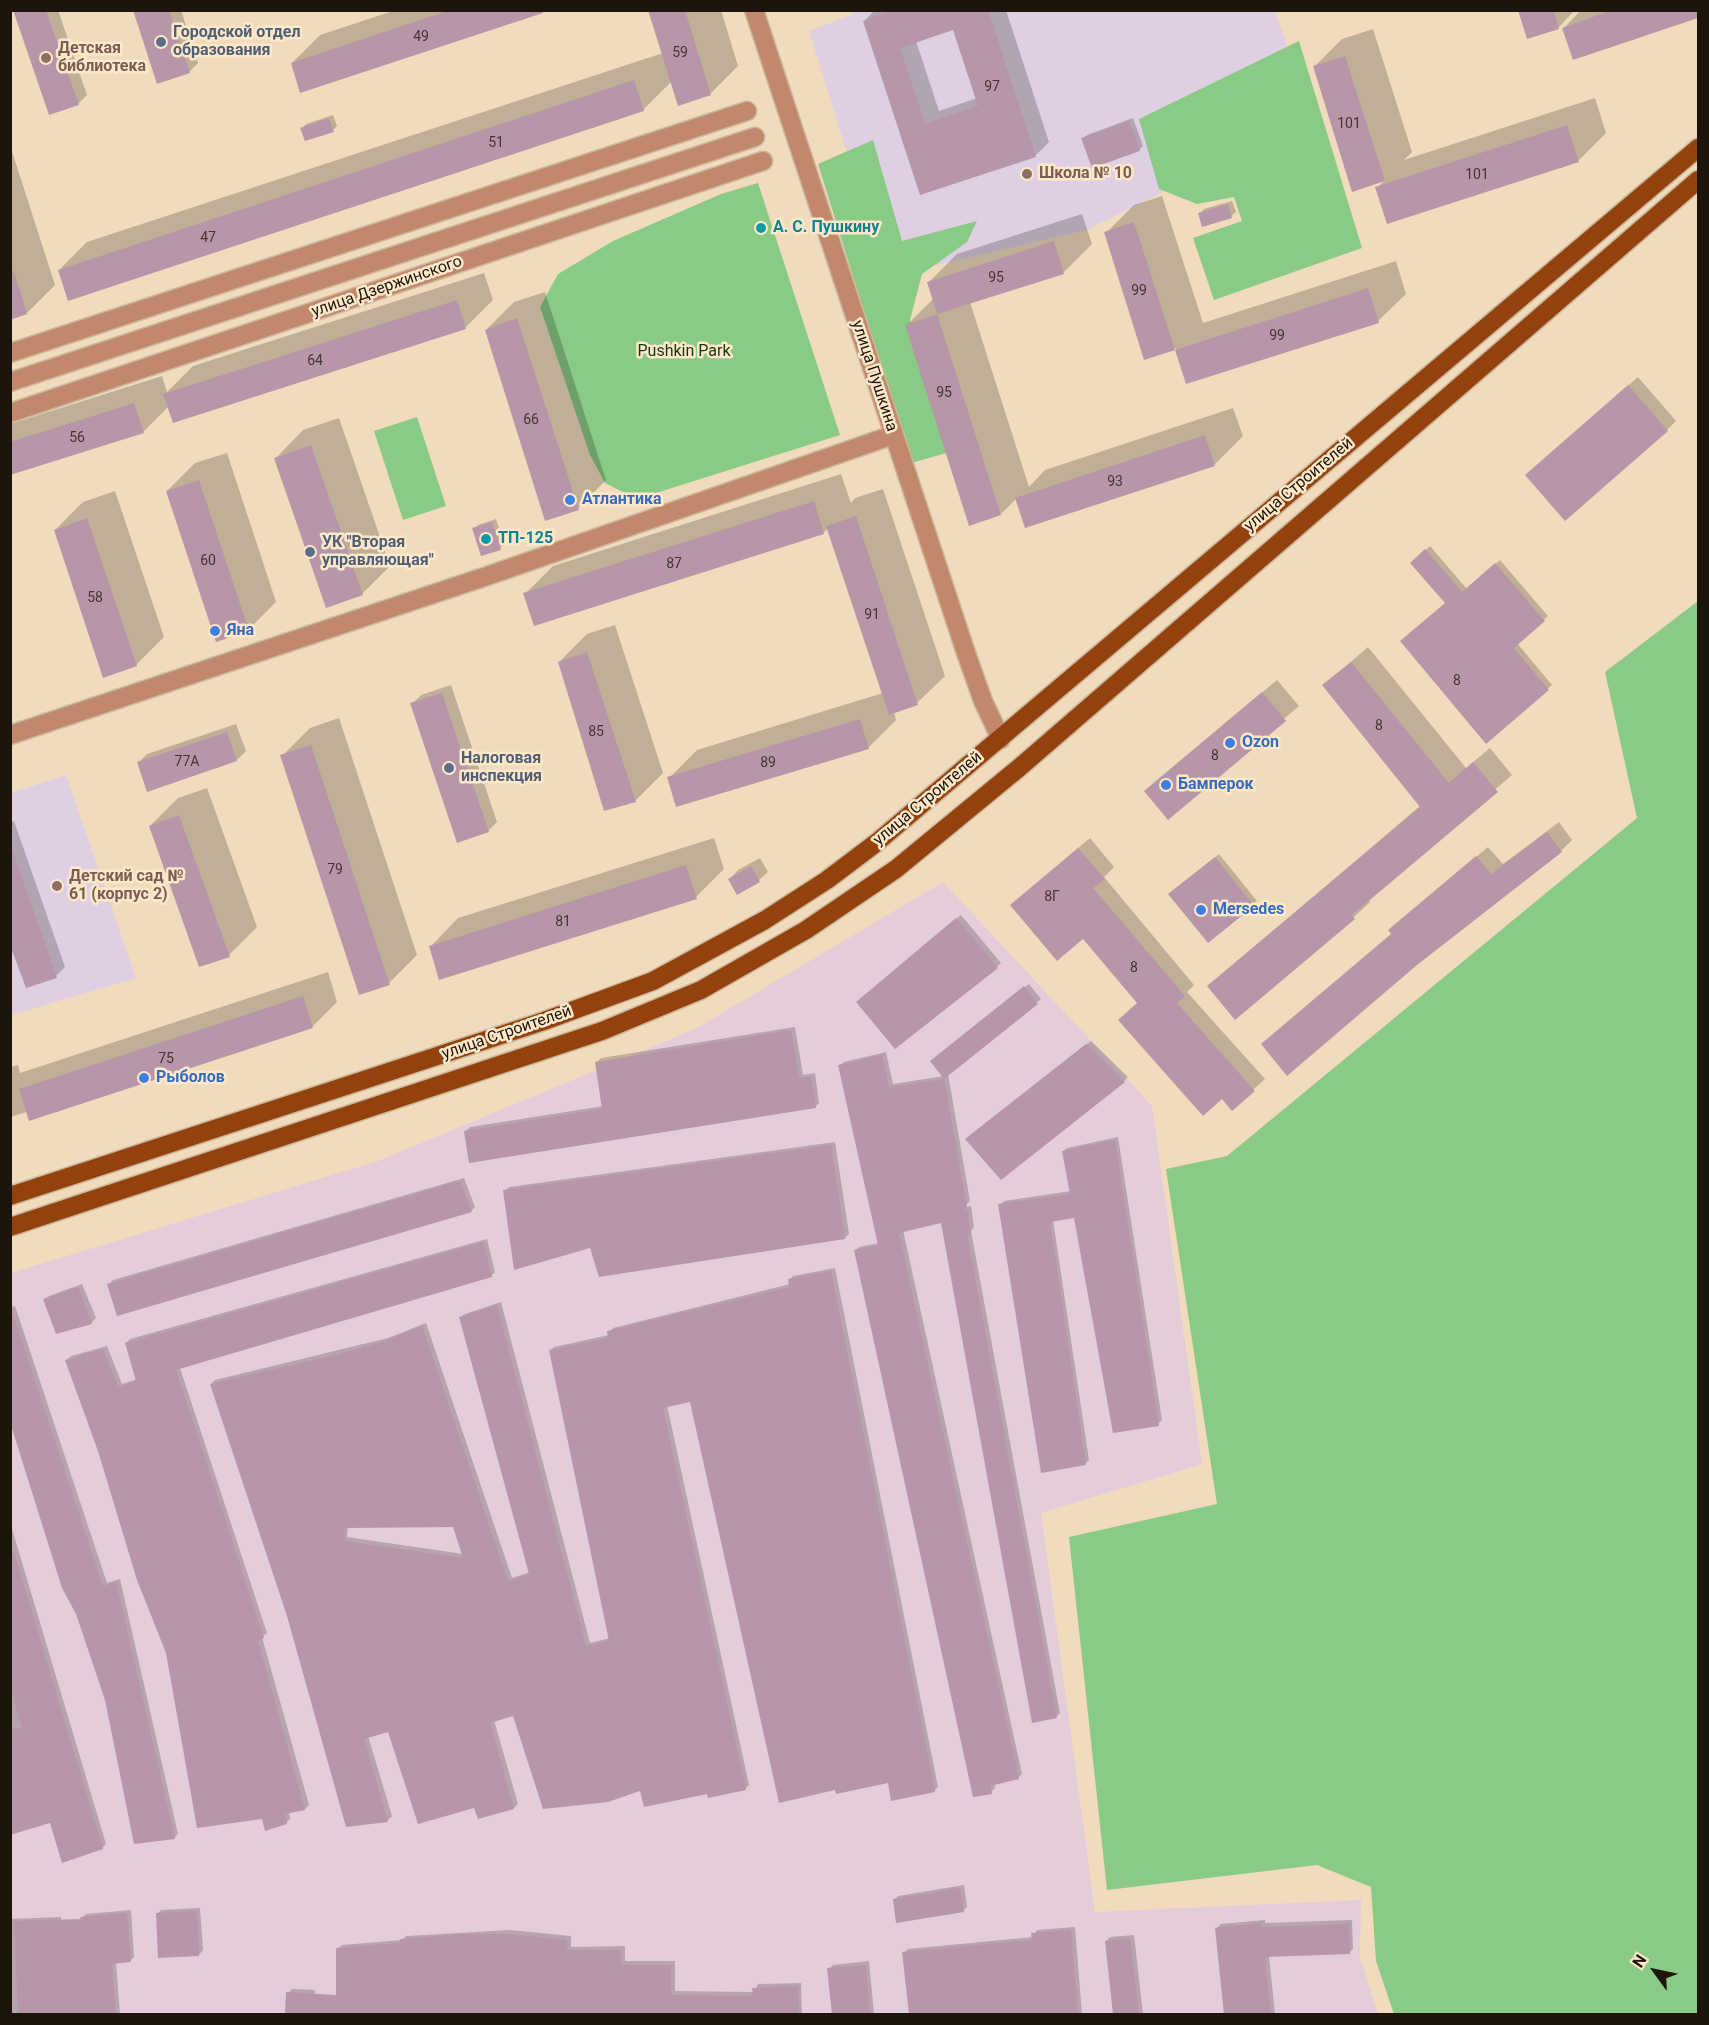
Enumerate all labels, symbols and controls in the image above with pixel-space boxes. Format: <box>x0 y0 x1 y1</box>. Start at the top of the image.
place label: Городской отдел образования <box>173 23 301 61</box>
house number: 49 <box>413 29 429 45</box>
marker: Городской отдел образования <box>154 35 168 49</box>
place label: Детская библиотека <box>58 39 146 77</box>
house number: 59 <box>672 45 688 61</box>
marker: Детская библиотека <box>39 51 53 65</box>
house number: 97 <box>984 79 1000 95</box>
house number: 101 <box>1337 116 1361 132</box>
house number: 51 <box>488 135 504 151</box>
place label: Школа № 10 <box>1039 164 1132 184</box>
marker: Школа № 10 <box>1020 167 1034 181</box>
house number: 101 <box>1465 167 1489 183</box>
place label: А. С. Пушкину <box>773 218 879 238</box>
marker: А. С. Пушкину <box>754 221 768 235</box>
house number: 47 <box>200 230 216 246</box>
street label: улица Дзержинского <box>309 252 465 322</box>
house number: 95 <box>988 270 1004 286</box>
house number: 99 <box>1131 283 1147 299</box>
street label: улица Пушкина <box>847 318 901 434</box>
house number: 99 <box>1269 328 1285 344</box>
park label: Pushkin Park <box>637 342 731 362</box>
house number: 64 <box>307 353 323 369</box>
house number: 95 <box>936 385 952 401</box>
house number: 66 <box>523 412 539 428</box>
house number: 56 <box>69 430 85 446</box>
street label: улица Строителей <box>1241 434 1357 536</box>
house number: 93 <box>1107 474 1123 490</box>
place label: Атлантика <box>582 490 662 510</box>
marker: Атлантика <box>563 493 577 507</box>
place label: ТП-125 <box>498 529 553 549</box>
marker: ТП-125 <box>479 532 493 546</box>
place label: УК "Вторая управляющая" <box>322 533 434 571</box>
marker: УК "Вторая управляющая" <box>303 545 317 559</box>
house number: 60 <box>200 553 216 569</box>
house number: 87 <box>666 556 682 572</box>
house number: 58 <box>87 590 103 606</box>
house number: 91 <box>864 607 880 623</box>
place label: Яна <box>227 621 254 641</box>
marker: Яна <box>208 624 222 638</box>
house number: 8 <box>1453 673 1461 689</box>
house number: 8 <box>1375 718 1383 734</box>
house number: 85 <box>588 724 604 740</box>
place label: Ozon <box>1242 733 1279 753</box>
marker: Ozon <box>1223 736 1237 750</box>
street label: улица Строителей <box>870 748 986 850</box>
house number: 8 <box>1211 748 1219 764</box>
place label: Налоговая инспекция <box>461 749 542 787</box>
house number: 77А <box>175 754 199 770</box>
house number: 89 <box>760 755 776 771</box>
marker: Налоговая инспекция <box>442 761 456 775</box>
place label: Бамперок <box>1178 775 1253 795</box>
marker: Бамперок <box>1159 778 1173 792</box>
house number: 79 <box>327 862 343 878</box>
place label: Детский сад № 61 (корпус 2) <box>69 867 184 905</box>
marker: Детский сад № 61 (корпус 2) <box>50 879 64 893</box>
house number: 8Г <box>1044 889 1060 905</box>
place label: Mersedes <box>1213 900 1284 920</box>
marker: Mersedes <box>1194 903 1208 917</box>
house number: 81 <box>555 914 571 930</box>
house number: 8 <box>1130 960 1138 976</box>
street label: улица Строителей <box>440 1002 574 1064</box>
house number: 75 <box>158 1051 174 1067</box>
place label: Рыболов <box>156 1068 225 1088</box>
marker: Рыболов <box>137 1071 151 1085</box>
north arrow <box>1625 1941 1685 2001</box>
text: N <box>1628 1951 1651 1971</box>

